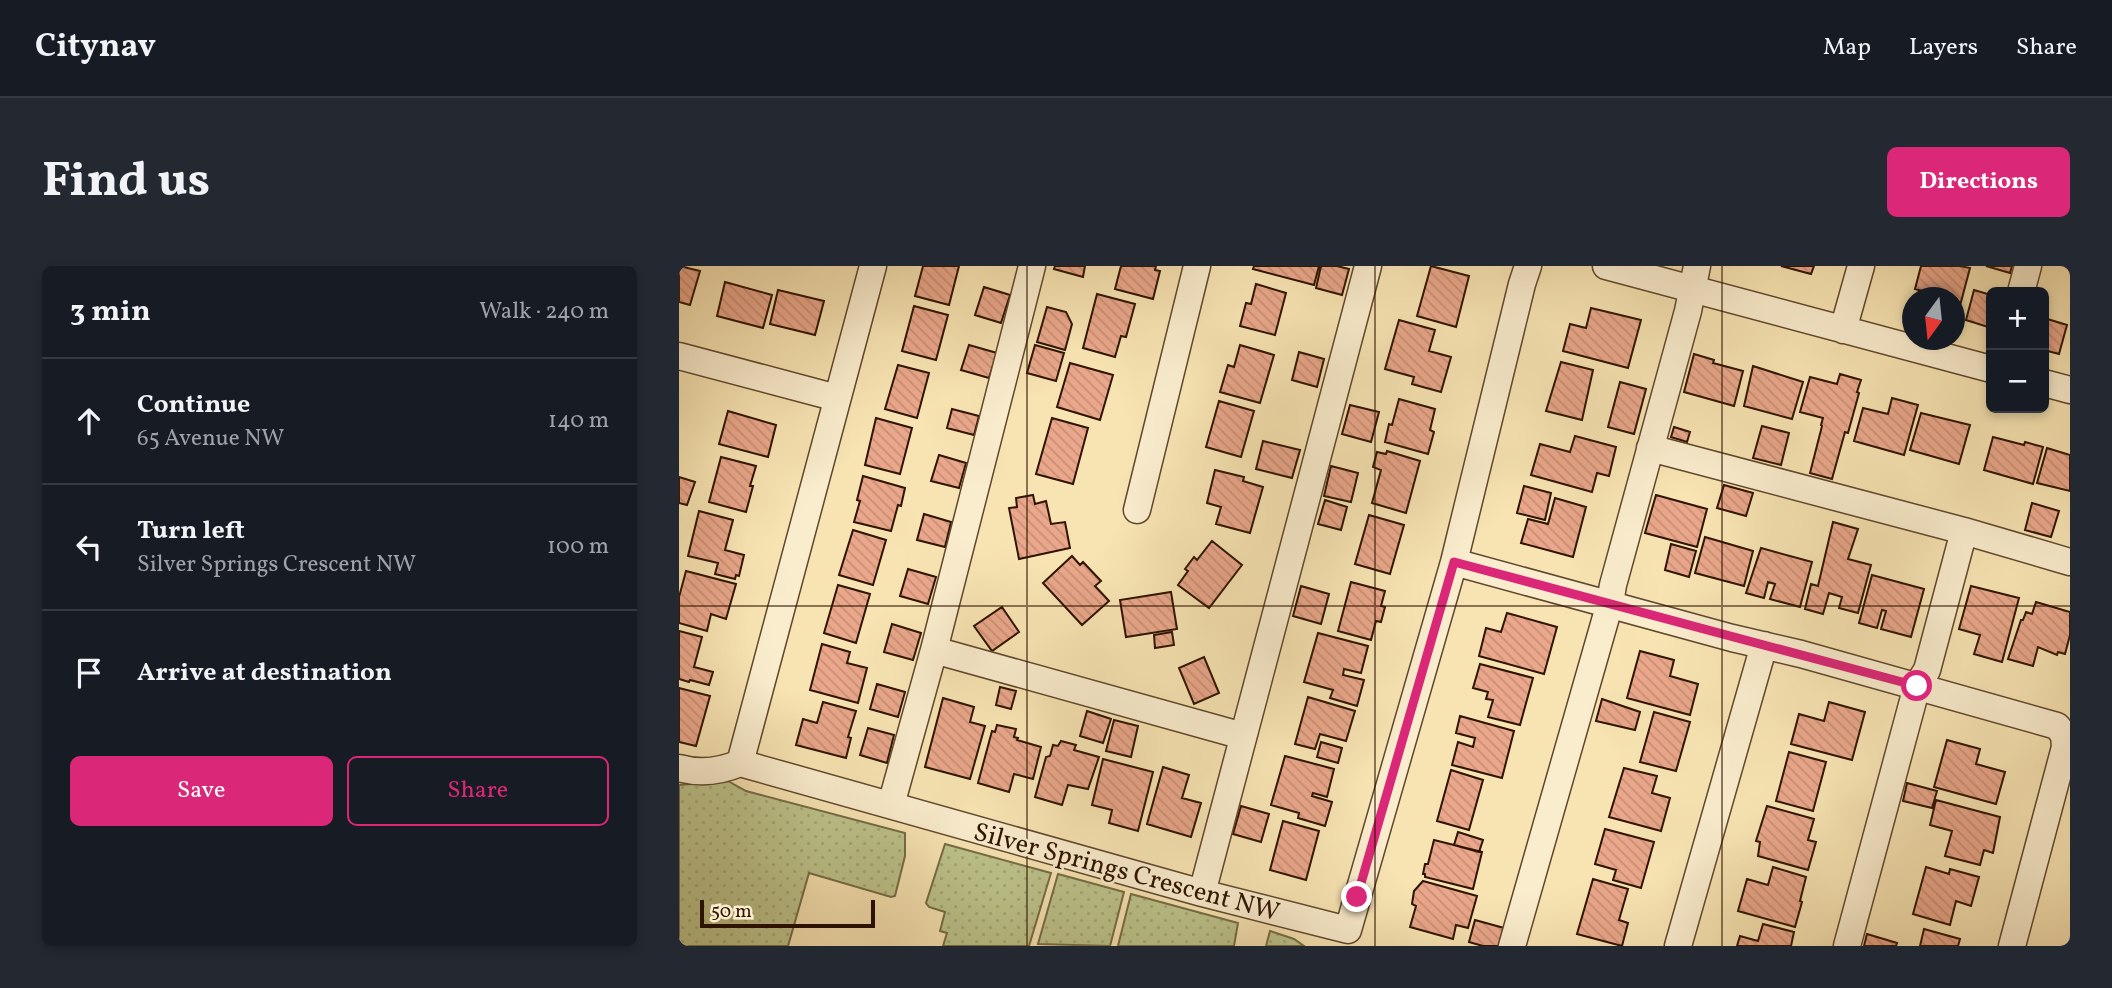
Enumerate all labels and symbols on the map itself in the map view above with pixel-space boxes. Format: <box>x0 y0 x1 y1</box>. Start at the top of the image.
north arrow <box>1902 287 1965 350</box>
route start <box>1901 670 1932 701</box>
street label: Silver Springs Crescent NW <box>969 815 1283 931</box>
route end <box>1341 881 1372 912</box>
scale bar <box>700 897 875 929</box>

